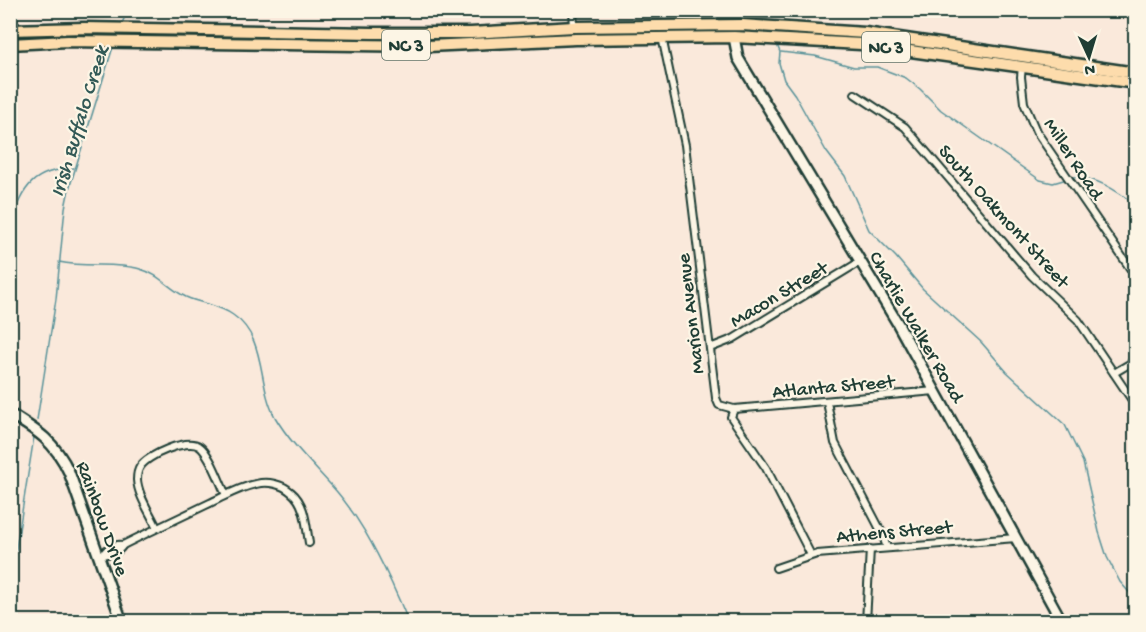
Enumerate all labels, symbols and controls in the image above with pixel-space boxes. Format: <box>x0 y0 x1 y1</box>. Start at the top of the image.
north arrow <box>1059 27 1119 87</box>
road number: NC 3 <box>382 30 430 60</box>
road number: NC 3 <box>862 32 910 62</box>
water label: Irish Buffalo Creek <box>47 41 117 201</box>
text: N <box>1083 59 1096 78</box>
street label: Miller Road <box>1037 115 1108 207</box>
street label: South Oakmont Street <box>932 141 1074 295</box>
street label: Charlie Walker Road <box>862 248 969 409</box>
street label: Marion Avenue <box>674 251 711 375</box>
street label: Macon Street <box>727 257 834 334</box>
street label: Atlanta Street <box>771 372 897 405</box>
street label: Rainbow Drive <box>69 459 132 580</box>
street label: Athens Street <box>836 517 955 550</box>

